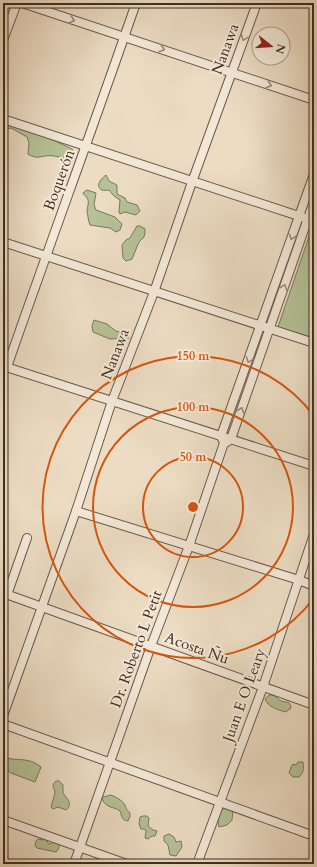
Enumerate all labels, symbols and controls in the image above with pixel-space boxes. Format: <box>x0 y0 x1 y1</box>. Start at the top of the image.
one-way arrow <box>69 15 76 24</box>
street label: Nanawa <box>207 20 244 77</box>
north arrow <box>251 26 291 66</box>
one-way arrow <box>241 34 249 41</box>
text: N <box>271 42 289 56</box>
one-way arrow <box>158 45 165 53</box>
one-way arrow <box>265 80 272 89</box>
street label: Boquerón <box>39 146 79 213</box>
one-way arrow <box>288 234 296 241</box>
one-way arrow <box>279 284 288 291</box>
street label: Nanawa <box>96 325 134 382</box>
text: 150 m <box>177 348 210 364</box>
one-way arrow <box>245 356 253 363</box>
text: 100 m <box>177 399 210 415</box>
one-way arrow <box>237 407 245 414</box>
text: 50 m <box>180 449 207 465</box>
centre of rings <box>186 500 200 514</box>
street label: Dr. Roberto L Petit <box>105 587 167 711</box>
street label: Acosta Ñu <box>162 627 232 669</box>
street label: Juan E O Leary <box>217 645 270 747</box>

